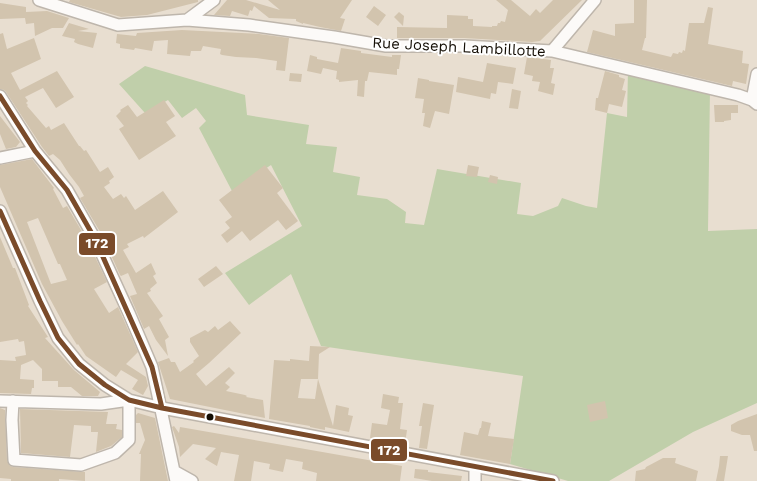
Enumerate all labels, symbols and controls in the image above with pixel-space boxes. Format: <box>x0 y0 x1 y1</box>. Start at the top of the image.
street label: Rue Joseph Lambillotte <box>372 33 546 61</box>
line badge: 172 <box>78 232 116 256</box>
text: 172 <box>86 235 108 251</box>
unlabelled marker <box>205 412 215 422</box>
line badge: 172 <box>370 438 408 462</box>
text: 172 <box>378 442 400 458</box>

